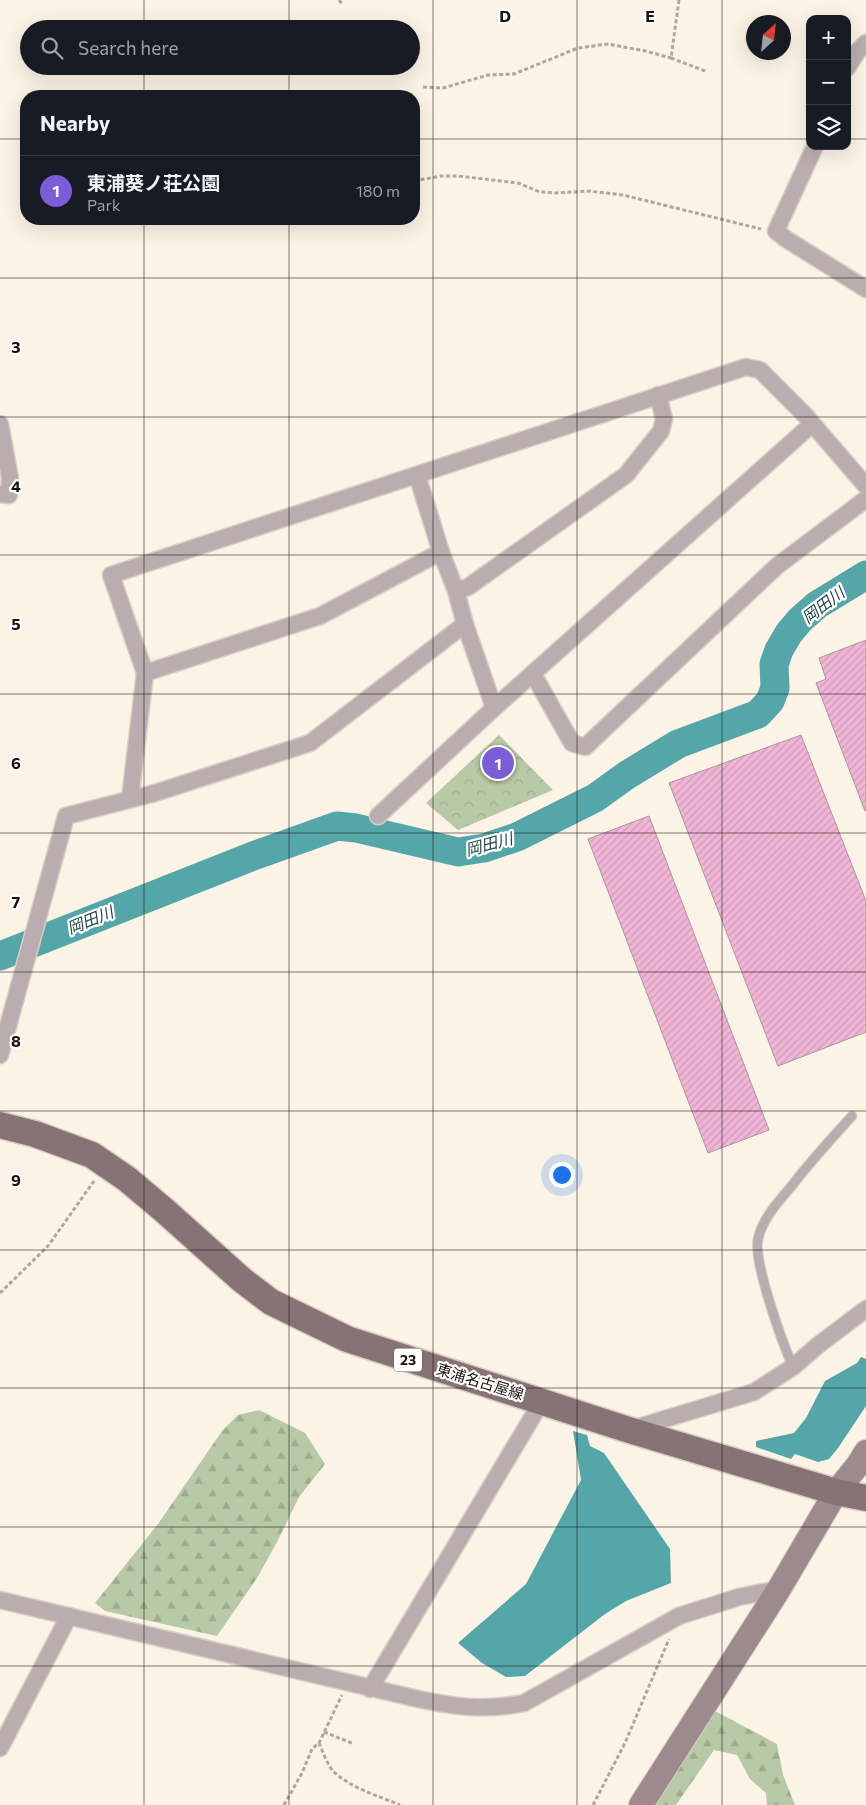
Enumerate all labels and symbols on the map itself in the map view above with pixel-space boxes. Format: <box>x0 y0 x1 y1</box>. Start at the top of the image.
text: D <box>499 6 511 25</box>
text: E <box>645 6 655 25</box>
north arrow <box>746 15 791 60</box>
text: 3 <box>11 337 21 356</box>
text: 4 <box>11 476 21 495</box>
water label: 岡田川 <box>798 581 849 627</box>
text: 5 <box>11 614 21 633</box>
pin: 1 <box>482 744 514 782</box>
text: 6 <box>11 753 21 772</box>
water label: 岡田川 <box>463 828 516 859</box>
text: 7 <box>12 892 21 911</box>
water label: 岡田川 <box>64 901 117 937</box>
text: 8 <box>11 1031 21 1050</box>
your location <box>549 1162 575 1188</box>
text: 9 <box>11 1170 21 1189</box>
road number: 23 <box>394 1348 422 1372</box>
street label: 東浦名古屋線 <box>435 1359 526 1403</box>

